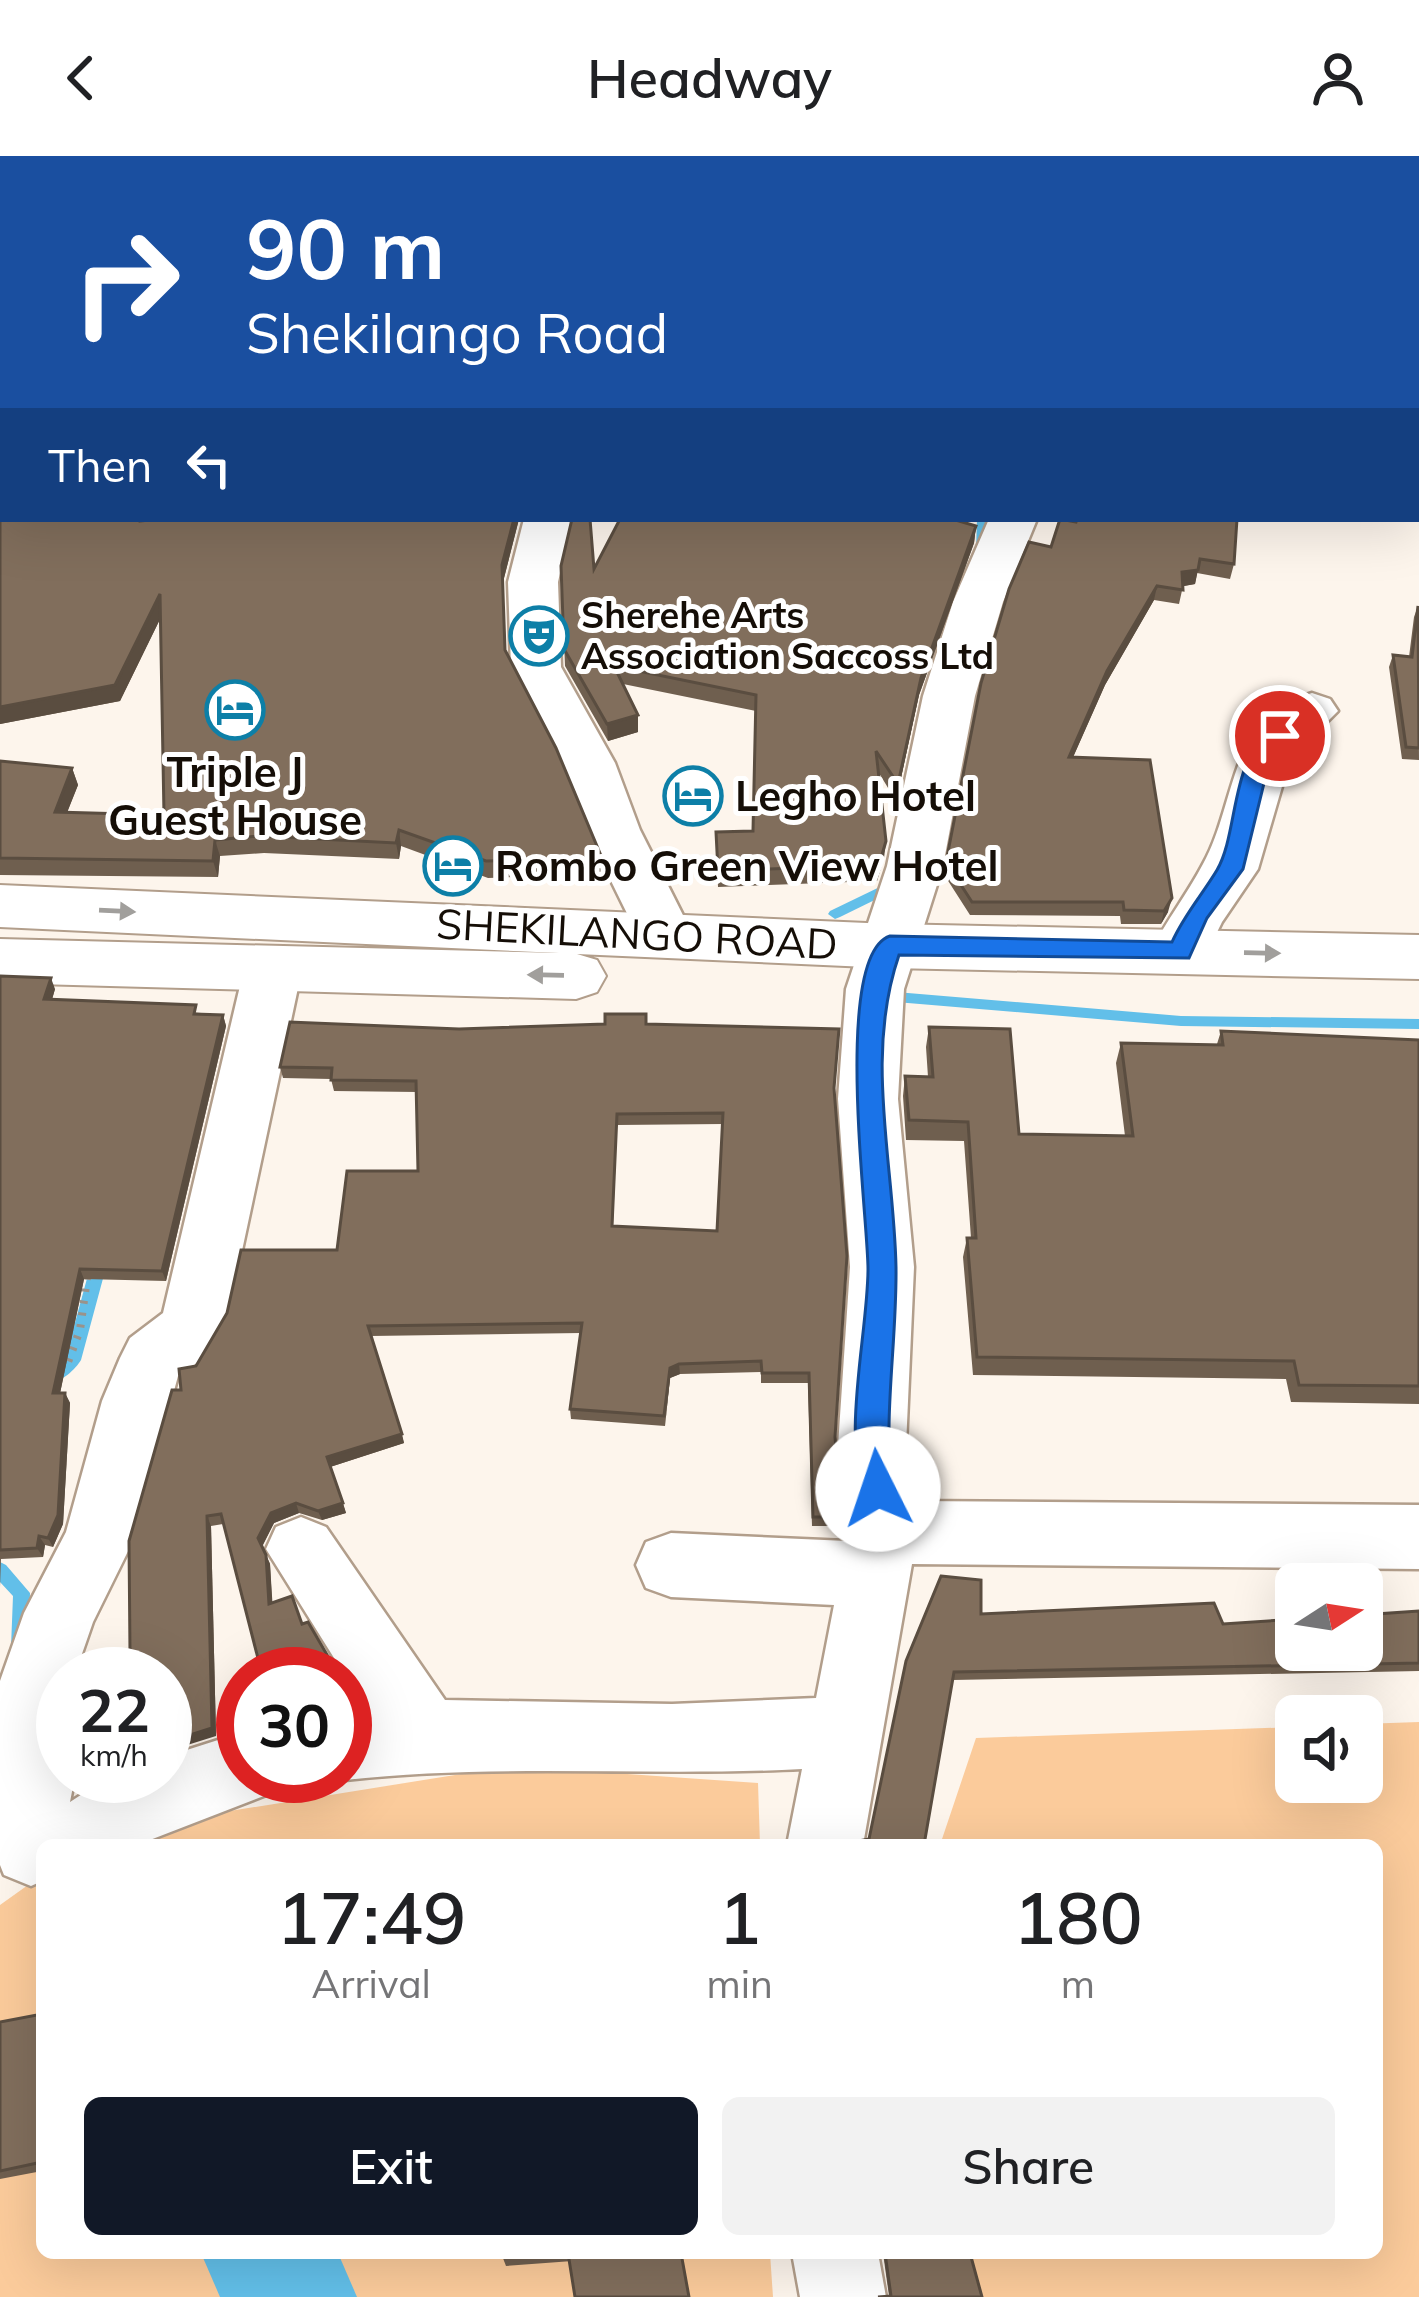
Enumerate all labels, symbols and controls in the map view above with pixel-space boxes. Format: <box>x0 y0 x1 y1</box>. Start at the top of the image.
text: Headway <box>587 44 832 112</box>
icon: back <box>48 45 114 111</box>
icon: person <box>1305 45 1371 111</box>
text: 90 m <box>246 195 445 300</box>
icon: right <box>48 204 204 360</box>
text: Shekilango Road <box>246 299 668 367</box>
icon: left <box>176 432 242 498</box>
text: Then <box>48 437 152 493</box>
place label: Sherehe Arts Association Saccoss Ltd <box>581 592 994 678</box>
theatre icon: Sherehe Arts Association Saccoss Ltd <box>508 605 570 667</box>
hotel icon: Triple J Guest House <box>204 679 266 741</box>
pin <box>1229 685 1331 787</box>
icon: arrive <box>1247 703 1313 769</box>
place label: Triple J Guest House <box>108 745 362 846</box>
hotel icon: Legho Hotel <box>662 765 724 827</box>
place label: Legho Hotel <box>735 769 976 822</box>
hotel icon: Rombo Green View Hotel <box>422 835 484 897</box>
place label: Rombo Green View Hotel <box>495 839 998 892</box>
street label: SHEKILANGO ROAD <box>435 897 839 970</box>
one-way arrow <box>99 902 137 921</box>
one-way arrow <box>1244 944 1282 963</box>
one-way arrow <box>526 965 564 984</box>
position arrow <box>815 1426 941 1552</box>
north arrow <box>1275 1563 1383 1671</box>
map controls <box>1275 1563 1383 1803</box>
speed limit sign: 30 <box>216 1647 372 1803</box>
text: 22 <box>78 1672 150 1747</box>
button: sound <box>1275 1695 1383 1803</box>
text: km/h <box>80 1736 148 1774</box>
text: 17:49 <box>276 1872 466 1962</box>
text: 1 <box>718 1872 761 1962</box>
text: 180 <box>1013 1872 1143 1962</box>
text: Arrival <box>312 1959 431 2008</box>
text: min <box>706 1959 773 2008</box>
text: m <box>1061 1959 1095 2008</box>
button: Exit <box>84 2097 698 2235</box>
button: Share <box>722 2097 1335 2235</box>

